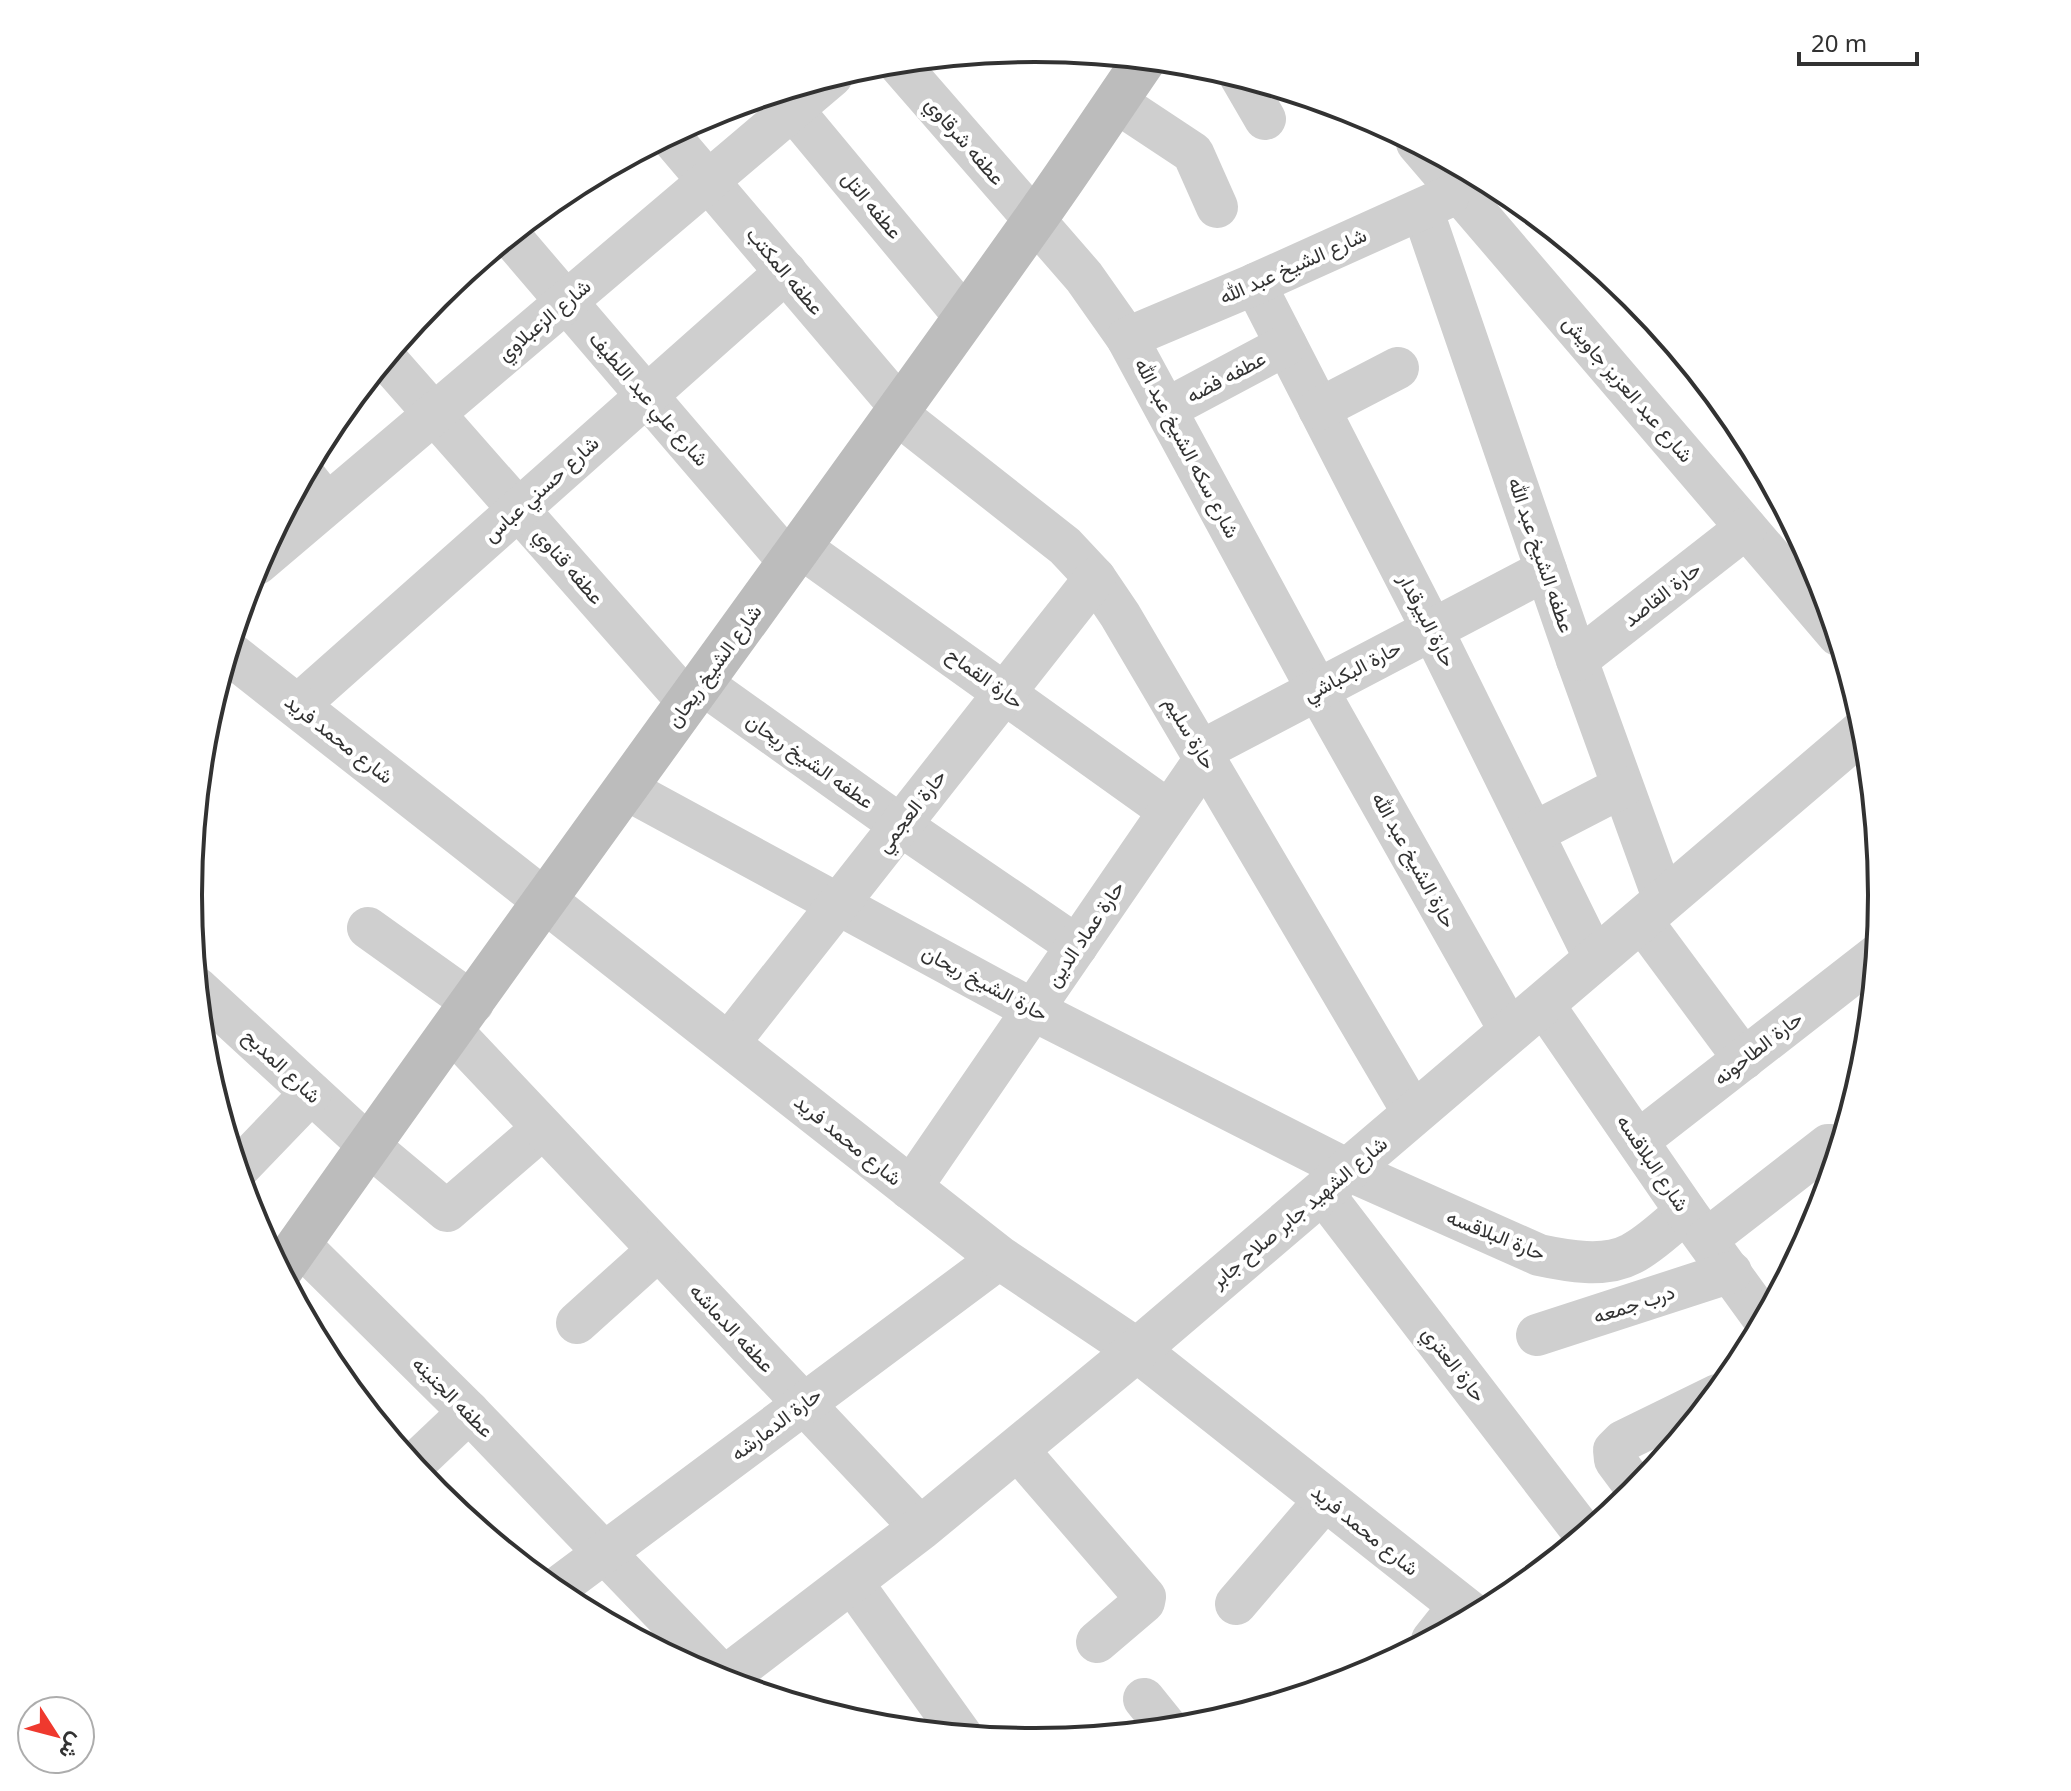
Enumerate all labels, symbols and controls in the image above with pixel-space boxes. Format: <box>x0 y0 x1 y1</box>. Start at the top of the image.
scale bar <box>1799 16 1917 66</box>
text: 20 m <box>1811 26 1867 59</box>
street label: عطفه شرقاوي <box>916 91 1011 193</box>
street label: عطفه التل <box>836 165 909 244</box>
street label: عطفه المكتب <box>741 221 830 320</box>
street label: شارع الشيخ عبد الله <box>1215 221 1371 311</box>
street label: شارع الزعبلاوي <box>491 273 599 370</box>
street label: شارع عبد العزيز جاويش <box>1556 309 1700 469</box>
street label: شارع علي عبد اللطيف <box>581 326 715 474</box>
street label: عطفه فضه <box>1181 344 1270 409</box>
street label: شارع سكه الشيخ عبد الله <box>1128 353 1246 543</box>
street label: شارع حسني عباس <box>477 429 607 551</box>
street label: عطفه الشيخ عبد الله <box>1501 474 1581 636</box>
street label: عطفه قناوي <box>525 522 610 612</box>
street label: حارة القاصد <box>1617 555 1706 632</box>
street label: حارة البيرقدار <box>1392 568 1462 671</box>
street label: شارع الشيخ ريحان <box>660 599 768 733</box>
street label: حارة البكباشي <box>1298 634 1407 711</box>
street label: حارة القماح <box>941 641 1029 715</box>
street label: شارع محمد فريد <box>279 688 399 790</box>
street label: حارة سليم <box>1158 691 1223 774</box>
street label: عطفه الشيخ ريحان <box>741 707 879 815</box>
street label: حارة العجمي <box>870 764 955 860</box>
street label: حارة الشيخ عبد الله <box>1365 787 1463 933</box>
street label: حارة عماد الدين <box>1039 875 1130 992</box>
street label: حارة الشيخ ريحان <box>917 938 1053 1028</box>
street label: حارة الطاحونه <box>1708 1004 1808 1091</box>
street label: شارع المدبح <box>237 1022 327 1110</box>
street label: شارع محمد فريد <box>788 1088 908 1192</box>
street label: شارع البلاقسه <box>1610 1109 1696 1217</box>
street label: شارع الشهيد جابر صلاح جابر <box>1204 1130 1393 1295</box>
street label: حارة البلاقسه <box>1443 1202 1550 1267</box>
street label: عطفه الدماشه <box>684 1277 781 1378</box>
street label: درب جمعه <box>1590 1278 1678 1329</box>
street label: حارة العتري <box>1413 1320 1493 1410</box>
street label: عطفه الجنينه <box>407 1350 500 1443</box>
street label: حارة الدمارشه <box>725 1381 826 1467</box>
street label: شارع محمد فريد <box>1305 1478 1425 1582</box>
north arrow <box>16 1695 96 1775</box>
text: ش <box>53 1728 93 1767</box>

